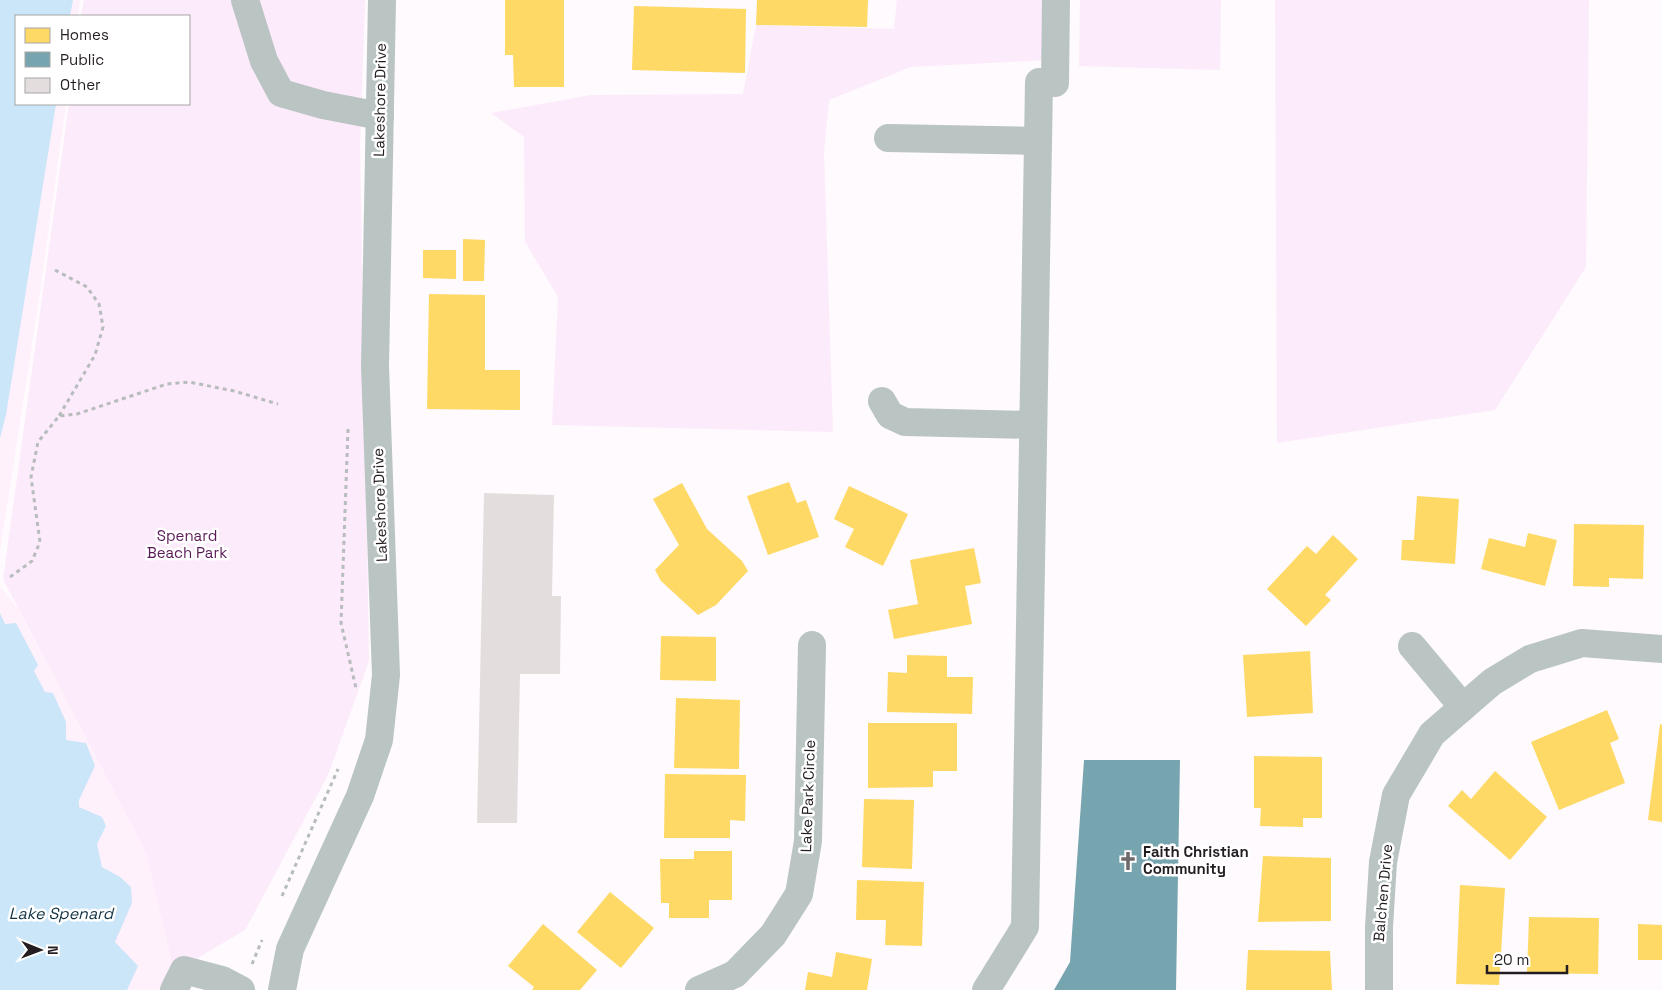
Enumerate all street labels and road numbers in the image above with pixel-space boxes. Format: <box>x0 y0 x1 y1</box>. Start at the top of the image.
street label: Lakeshore Drive <box>369 43 390 157</box>
street label: Lakeshore Drive <box>368 448 391 562</box>
street label: Lake Park Circle <box>796 739 819 853</box>
street label: Balchen Drive <box>1369 843 1396 943</box>

